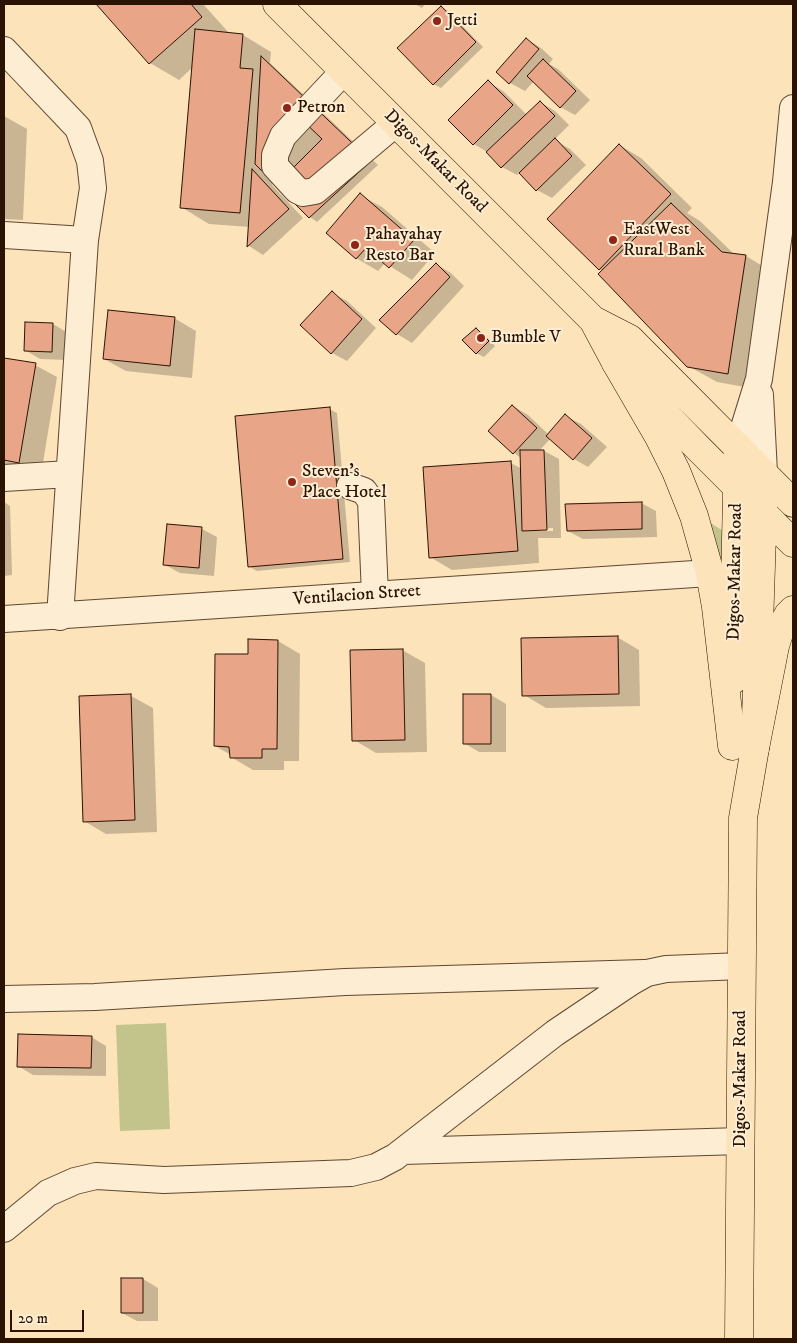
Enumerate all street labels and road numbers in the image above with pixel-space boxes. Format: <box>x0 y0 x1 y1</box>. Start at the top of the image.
street label: Digos-Makar Road <box>379 106 491 218</box>
street label: Digos-Makar Road <box>724 503 748 641</box>
street label: Ventilacion Street <box>293 581 421 611</box>
street label: Digos-Makar Road <box>730 1010 752 1148</box>

